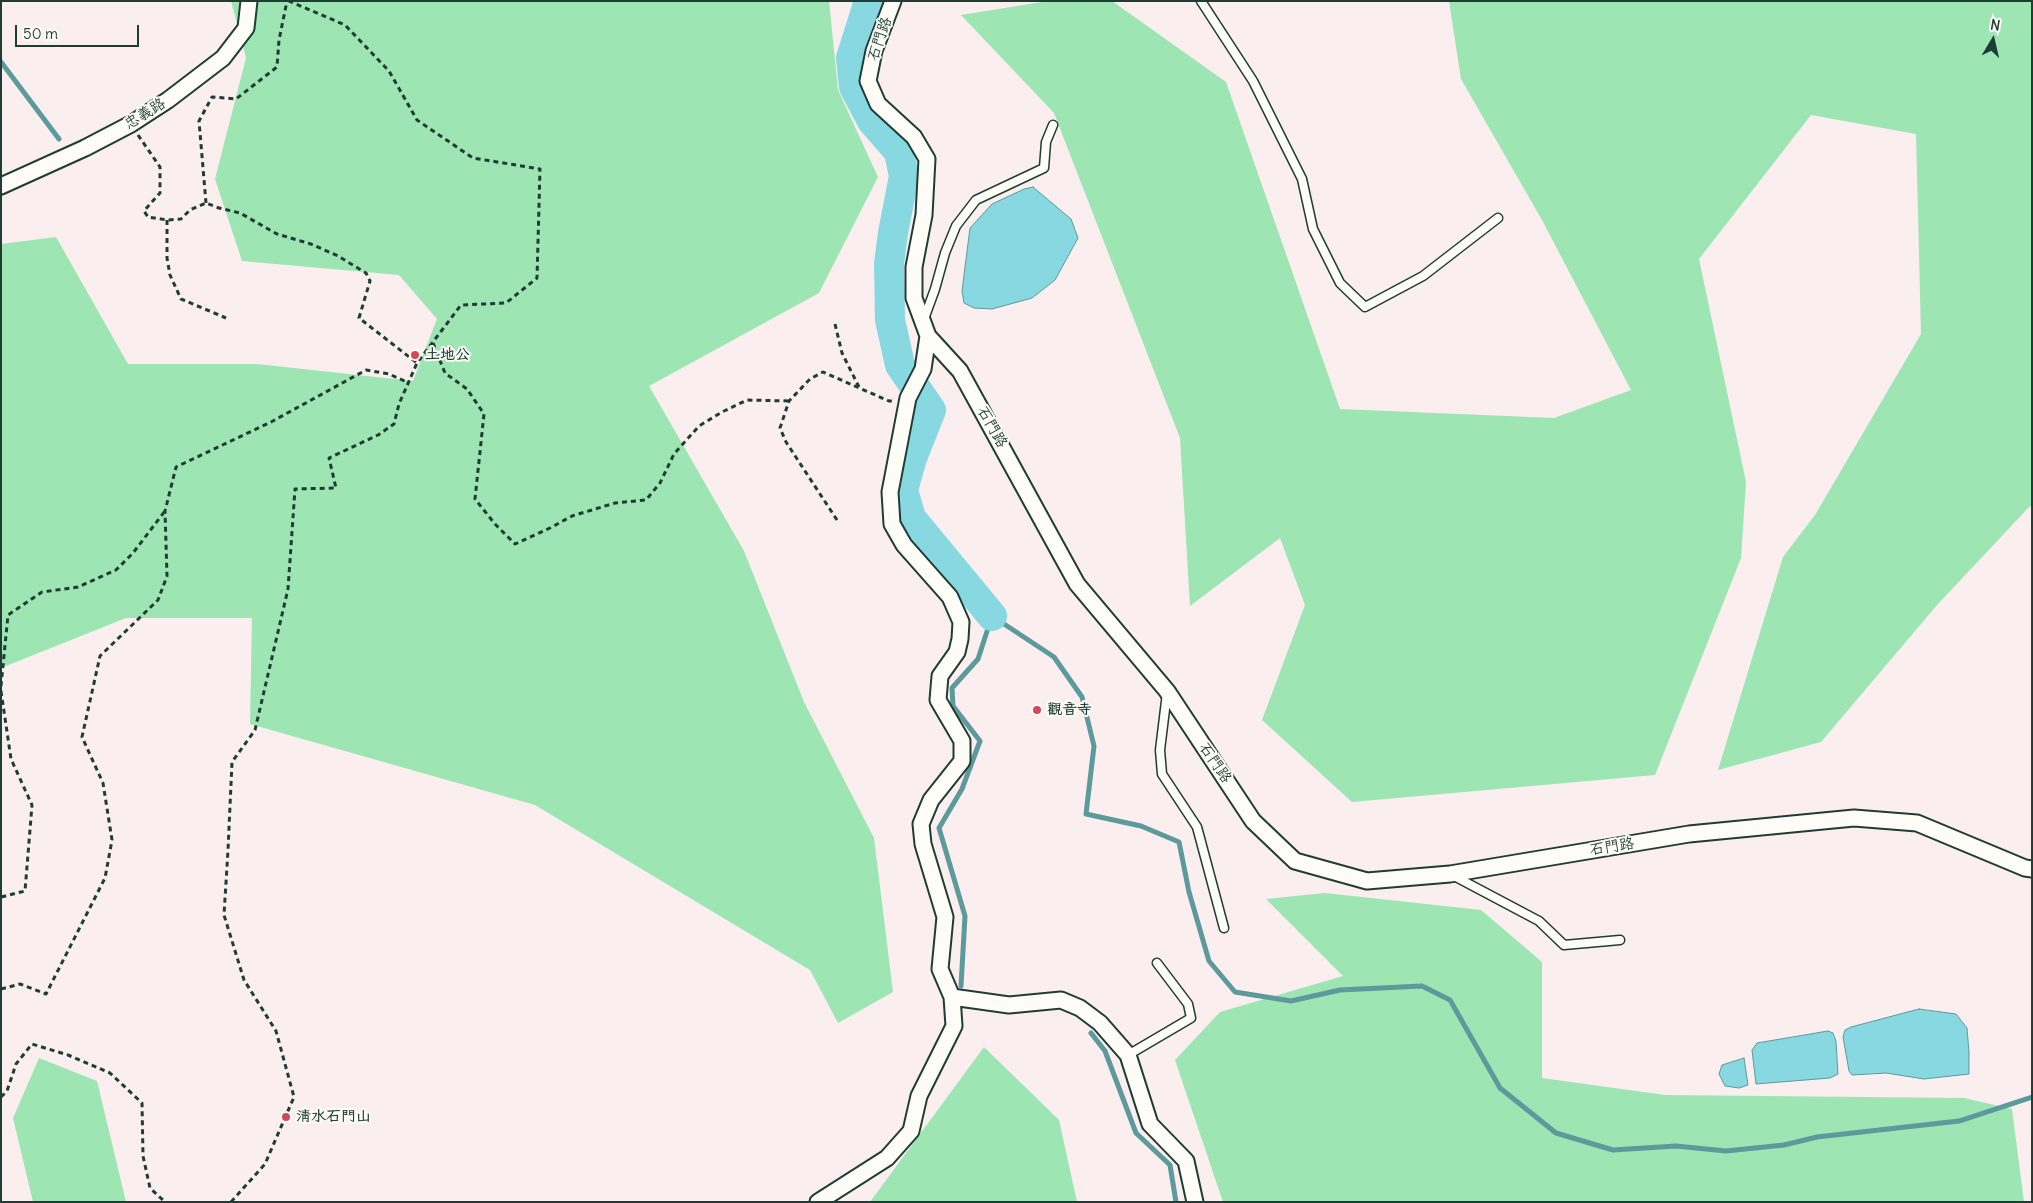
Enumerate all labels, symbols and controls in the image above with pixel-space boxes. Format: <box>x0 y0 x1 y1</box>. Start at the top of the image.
scale bar <box>18 15 141 47</box>
street label: 石門路 <box>864 15 896 63</box>
north arrow <box>1968 15 2018 65</box>
text: N <box>1989 16 2002 35</box>
text: 50 m <box>23 24 58 43</box>
street label: 忠義路 <box>121 94 169 134</box>
place label: 土地公 <box>425 346 470 364</box>
marker: 土地公 <box>409 349 421 361</box>
street label: 石門路 <box>973 403 1011 451</box>
place label: 觀音寺 <box>1047 701 1092 719</box>
marker: 觀音寺 <box>1031 704 1043 716</box>
street label: 石門路 <box>1195 739 1235 787</box>
street label: 石門路 <box>1588 835 1636 859</box>
place label: 清水石門山 <box>296 1108 371 1126</box>
marker: 清水石門山 <box>280 1111 292 1123</box>

